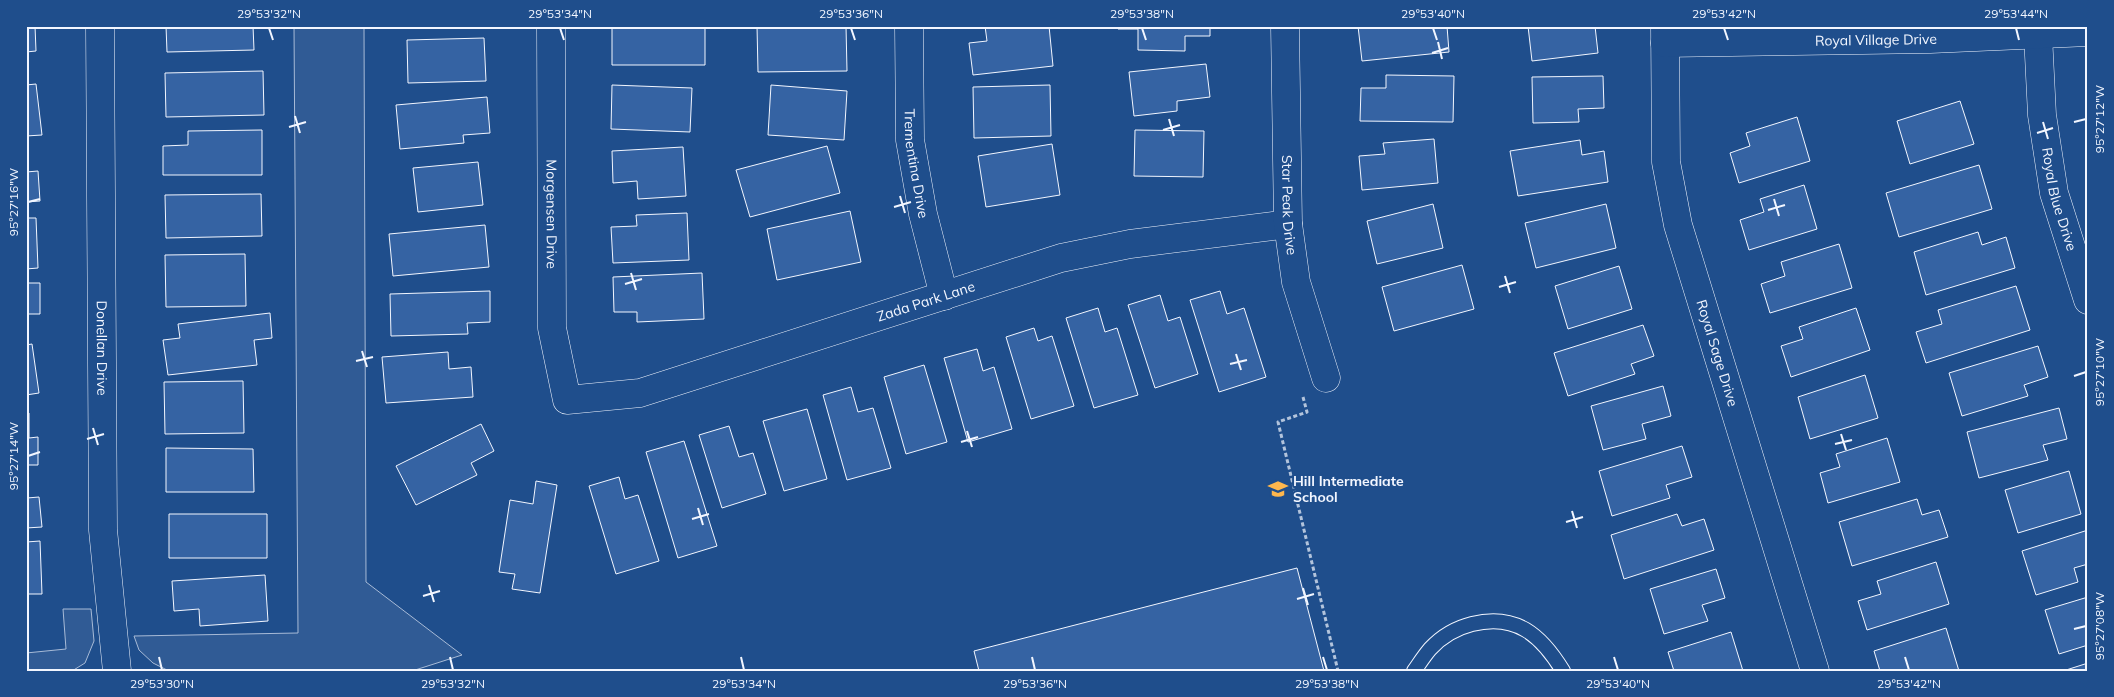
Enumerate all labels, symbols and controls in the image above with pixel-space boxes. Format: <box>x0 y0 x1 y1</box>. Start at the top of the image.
text: 29°53'32"N <box>237 6 301 21</box>
text: 29°53'34"N <box>528 6 592 21</box>
text: 29°53'36"N <box>819 6 883 21</box>
text: 29°53'38"N <box>1110 6 1174 21</box>
text: 29°53'40"N <box>1401 6 1465 21</box>
text: 29°53'42"N <box>1692 6 1756 21</box>
text: 29°53'44"N <box>1984 6 2048 21</box>
street label: Royal Village Drive <box>1815 30 1937 50</box>
text: 95°27'12"W <box>2092 85 2107 153</box>
street label: Trementina Drive <box>901 109 933 220</box>
street label: Royal Blue Drive <box>2038 146 2081 253</box>
street label: Star Peak Drive <box>1278 155 1301 256</box>
street label: Morgensen Drive <box>542 159 561 269</box>
text: 95°27'16"W <box>6 168 21 236</box>
street label: Zada Park Lane <box>874 277 977 326</box>
street label: Royal Sage Drive <box>1692 297 1742 409</box>
street label: Donellan Drive <box>93 300 111 396</box>
text: 95°27'10"W <box>2092 338 2107 406</box>
text: 95°27'14"W <box>6 422 21 490</box>
place label: Hill Intermediate School <box>1293 472 1404 506</box>
school or university icon: Hill Intermediate School <box>1267 478 1289 500</box>
text: 95°27'08"W <box>2092 592 2107 660</box>
text: 29°53'30"N <box>130 676 194 691</box>
text: 29°53'32"N <box>421 676 485 691</box>
text: 29°53'34"N <box>712 676 776 691</box>
text: 29°53'36"N <box>1003 676 1067 691</box>
text: 29°53'38"N <box>1295 676 1359 691</box>
text: 29°53'40"N <box>1586 676 1650 691</box>
text: 29°53'42"N <box>1877 676 1941 691</box>

